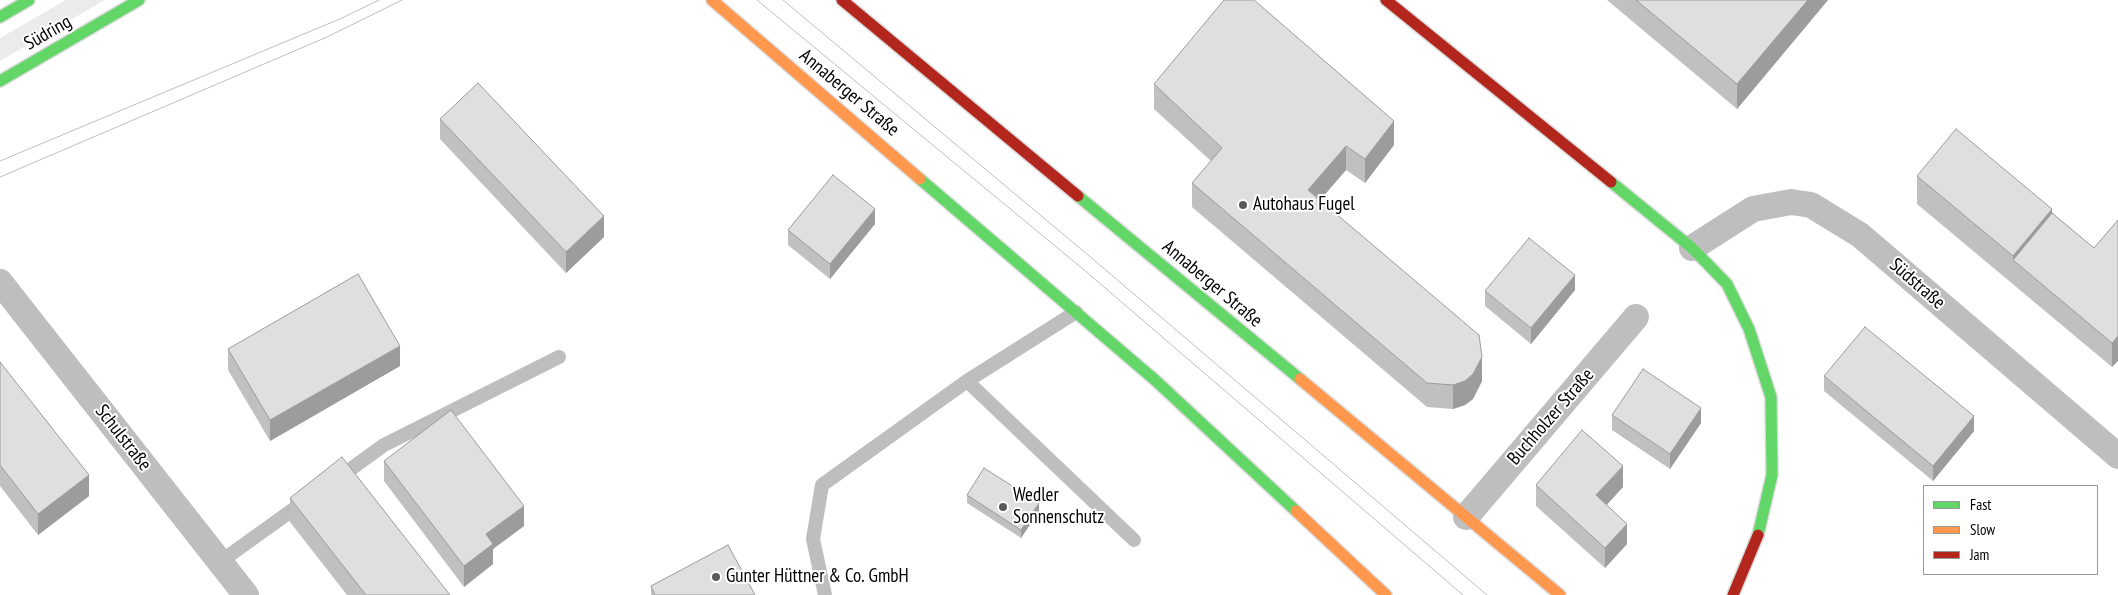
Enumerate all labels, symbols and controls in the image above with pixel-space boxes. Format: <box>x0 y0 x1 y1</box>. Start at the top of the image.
street label: Südring <box>20 11 76 55</box>
street label: Annaberger Straße <box>795 45 903 141</box>
place label: Autohaus Fugel <box>1253 194 1355 216</box>
marker: Autohaus Fugel <box>1237 199 1249 211</box>
street label: Annaberger Straße <box>1158 236 1266 332</box>
street label: Südstraße <box>1885 254 1949 314</box>
street label: Buchholzer Straße <box>1503 364 1599 470</box>
street label: Schulstraße <box>90 400 156 476</box>
place label: Wedler Sonnenschutz <box>1013 485 1104 529</box>
legend <box>1923 485 2098 575</box>
text: Fast <box>1970 495 1991 514</box>
marker: Wedler Sonnenschutz <box>997 501 1009 513</box>
text: Slow <box>1970 520 1995 539</box>
text: Jam <box>1970 545 1989 564</box>
place label: Gunter Hüttner & Co. GmbH <box>726 566 909 588</box>
marker: Gunter Hüttner & Co. GmbH <box>710 571 722 583</box>

